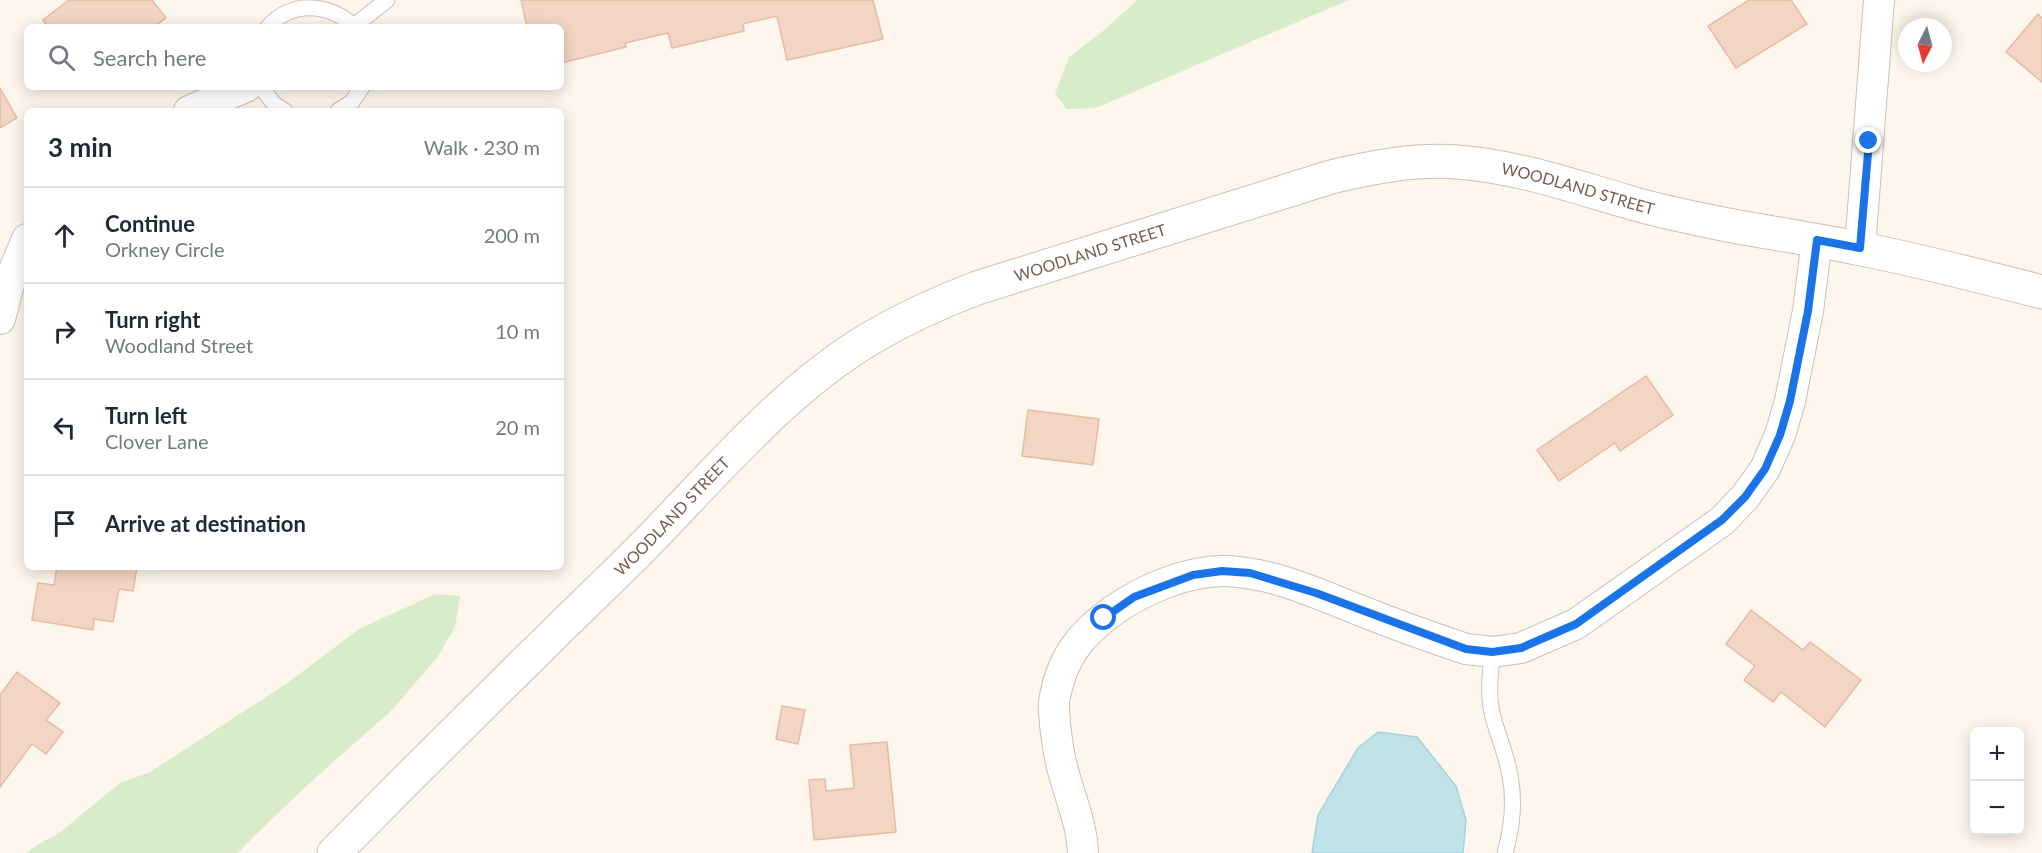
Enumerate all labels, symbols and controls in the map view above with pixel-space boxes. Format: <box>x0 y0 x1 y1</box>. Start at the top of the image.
north arrow <box>1898 18 1952 72</box>
search box <box>24 24 564 90</box>
icon: search <box>45 41 78 74</box>
text: Search here <box>93 44 206 71</box>
route end <box>1855 127 1881 153</box>
text: 3 min <box>48 131 112 163</box>
text: Walk · 230 m <box>424 135 540 159</box>
street label: WOODLAND STREET <box>1500 158 1657 218</box>
text: Continue <box>105 210 195 237</box>
icon: ahead <box>48 219 81 252</box>
street label: WOODLAND STREET <box>1012 219 1169 285</box>
text: 200 m <box>484 223 540 247</box>
text: Orkney Circle <box>105 237 225 261</box>
text: Turn right <box>105 306 200 333</box>
icon: right <box>48 315 81 348</box>
text: 10 m <box>495 319 540 343</box>
text: Woodland Street <box>105 333 253 357</box>
text: Turn left <box>105 402 187 429</box>
icon: left <box>48 411 81 444</box>
text: 20 m <box>495 415 540 439</box>
text: Clover Lane <box>105 429 209 453</box>
street label: WOODLAND STREET <box>610 452 733 579</box>
icon: arrive <box>48 507 81 540</box>
text: Arrive at destination <box>105 510 306 537</box>
route start <box>1090 604 1116 630</box>
map controls <box>1970 727 2024 835</box>
button: + <box>1970 727 2024 781</box>
button: − <box>1970 781 2024 835</box>

